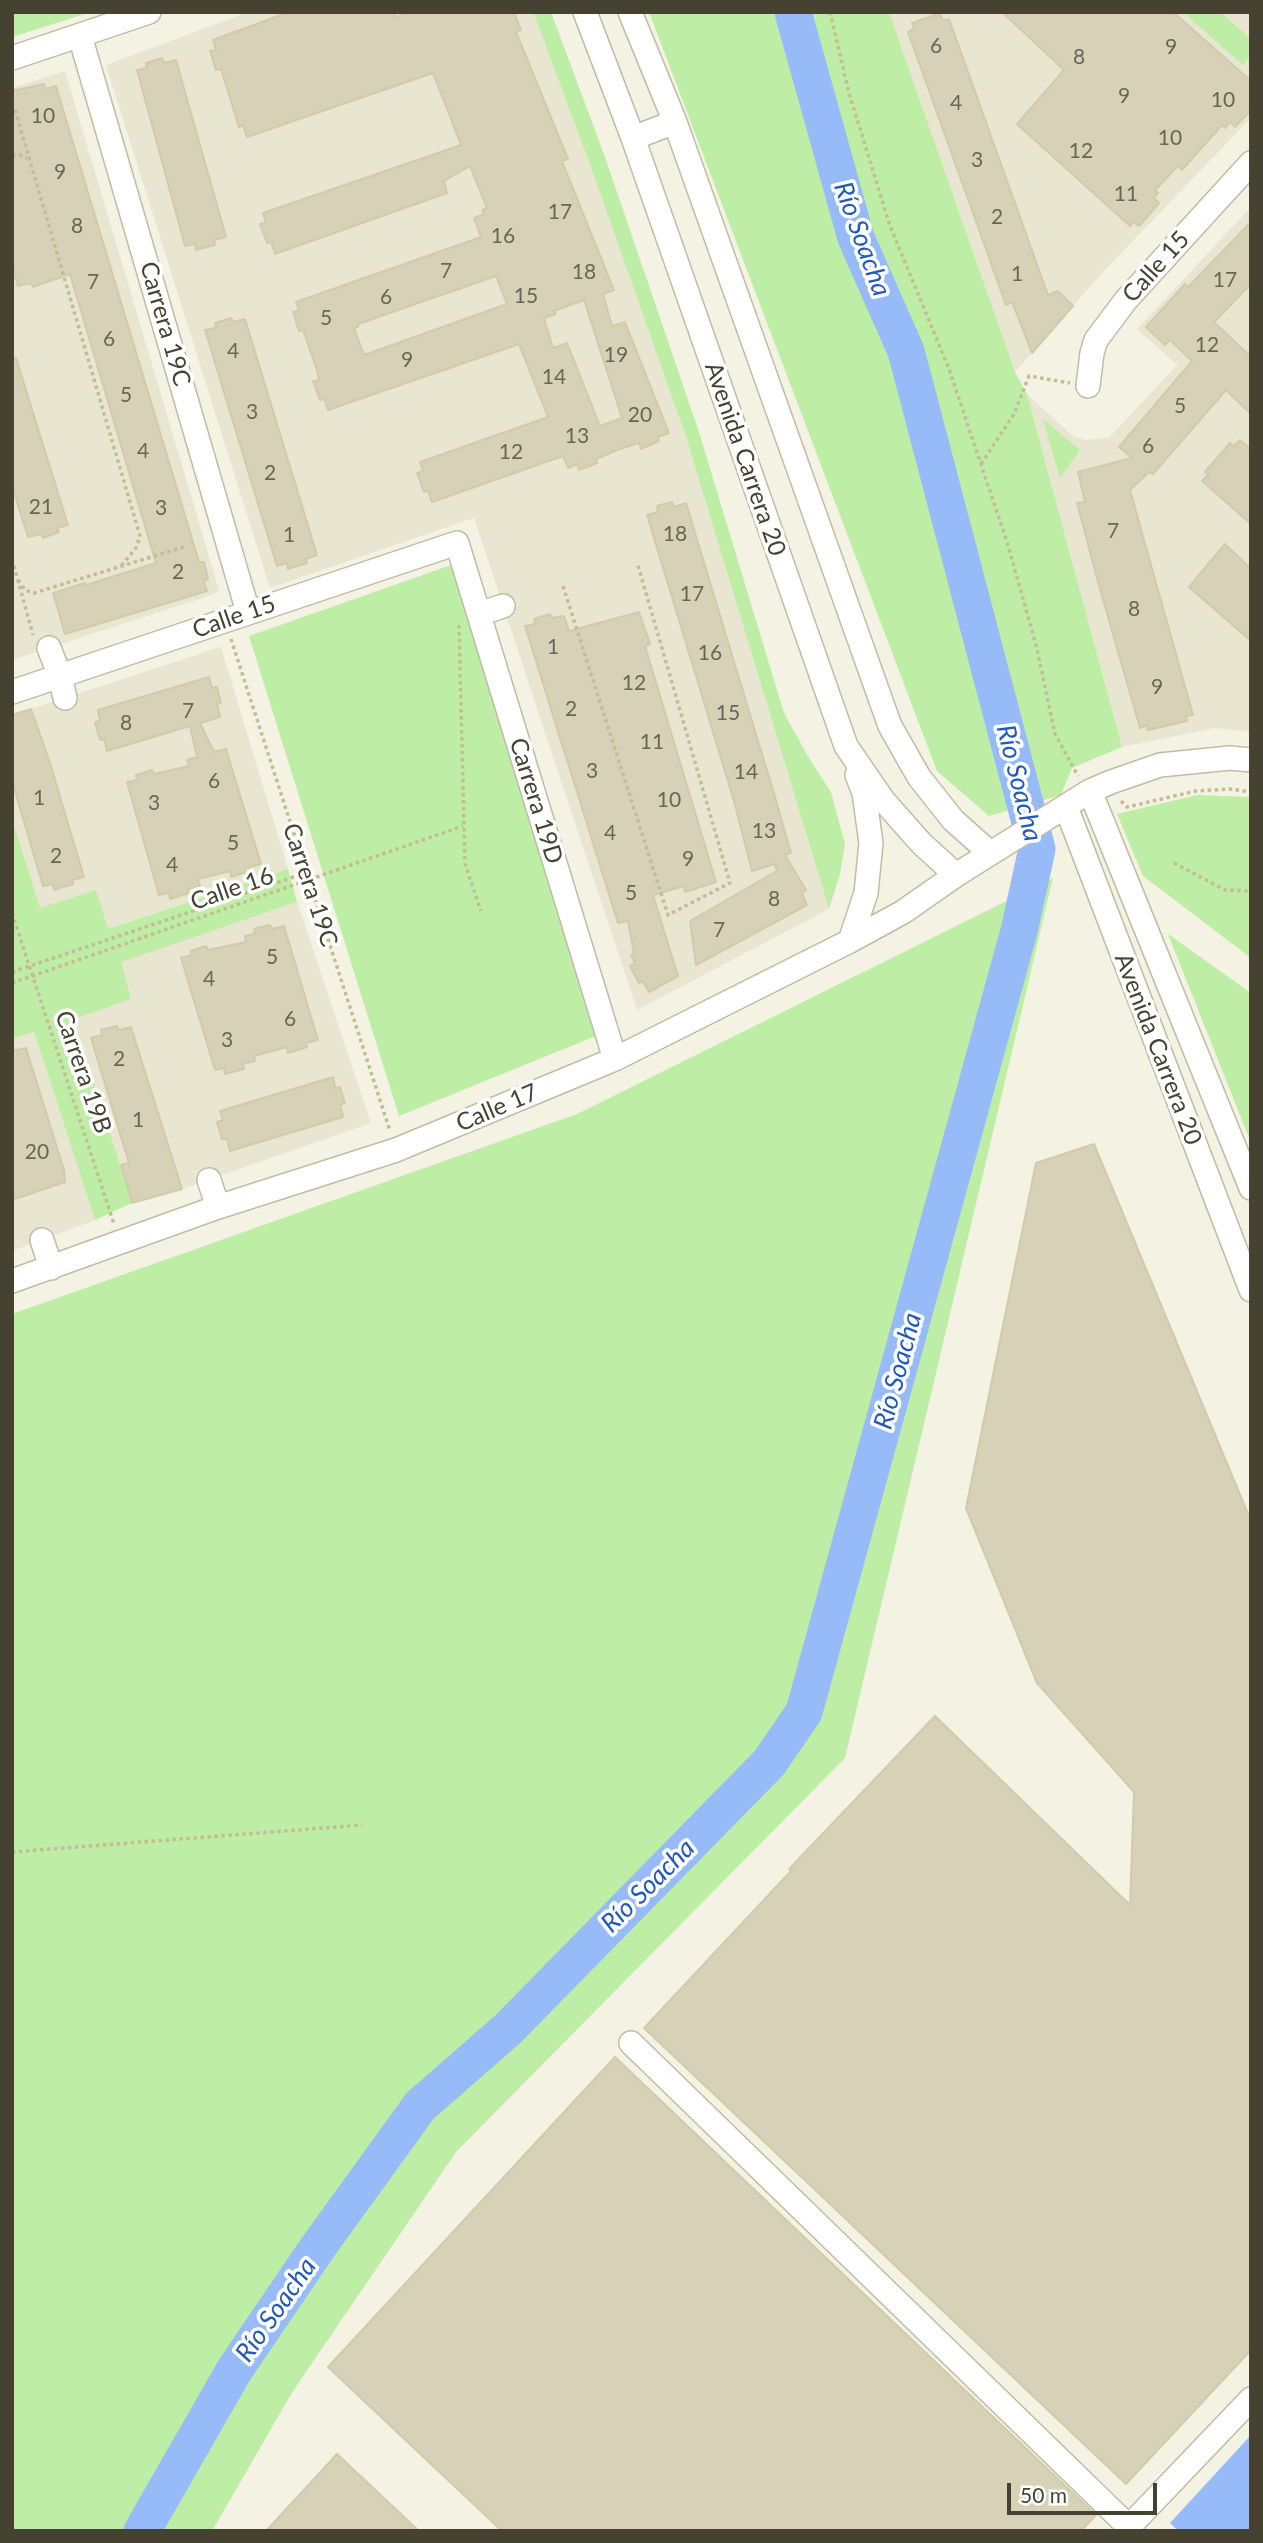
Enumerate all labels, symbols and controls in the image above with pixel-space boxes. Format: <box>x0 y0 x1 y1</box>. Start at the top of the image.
house number: 6 <box>930 33 942 59</box>
house number: 9 <box>1165 34 1177 60</box>
house number: 8 <box>1073 44 1085 70</box>
house number: 9 <box>1118 83 1130 109</box>
house number: 10 <box>1211 87 1235 113</box>
house number: 4 <box>950 90 962 116</box>
house number: 10 <box>31 103 55 129</box>
house number: 10 <box>1158 125 1182 151</box>
house number: 12 <box>1069 138 1093 164</box>
house number: 3 <box>971 147 983 173</box>
house number: 9 <box>54 159 66 185</box>
water label: Río Soacha <box>827 178 897 300</box>
house number: 11 <box>1114 181 1138 207</box>
house number: 17 <box>548 199 572 225</box>
house number: 2 <box>991 204 1003 230</box>
house number: 8 <box>71 213 83 239</box>
house number: 16 <box>491 223 515 249</box>
street label: Calle 15 <box>1117 225 1195 309</box>
street label: Carrera 19C <box>134 258 196 390</box>
house number: 7 <box>440 258 452 284</box>
house number: 18 <box>572 259 596 285</box>
house number: 1 <box>1011 261 1023 287</box>
house number: 17 <box>1213 267 1237 293</box>
house number: 7 <box>87 269 99 295</box>
house number: 15 <box>514 283 538 309</box>
house number: 6 <box>380 284 392 310</box>
house number: 5 <box>320 305 332 331</box>
house number: 6 <box>103 326 115 352</box>
house number: 12 <box>1195 332 1219 358</box>
house number: 4 <box>227 338 239 364</box>
house number: 19 <box>604 342 628 368</box>
house number: 9 <box>401 347 413 373</box>
street label: Avenida Carrera 20 <box>698 358 792 560</box>
house number: 14 <box>542 364 566 390</box>
house number: 5 <box>120 382 132 408</box>
house number: 5 <box>1174 393 1186 419</box>
house number: 3 <box>246 399 258 425</box>
house number: 20 <box>628 402 652 428</box>
house number: 13 <box>565 423 589 449</box>
house number: 6 <box>1142 433 1154 459</box>
house number: 4 <box>137 438 149 464</box>
house number: 12 <box>499 439 523 465</box>
house number: 2 <box>264 460 276 486</box>
house number: 21 <box>29 494 53 520</box>
house number: 3 <box>155 495 167 521</box>
house number: 7 <box>1107 518 1119 544</box>
house number: 18 <box>663 521 687 547</box>
house number: 1 <box>283 522 295 548</box>
house number: 2 <box>172 559 184 585</box>
house number: 17 <box>680 581 704 607</box>
street label: Calle 15 <box>189 589 279 645</box>
house number: 8 <box>1128 596 1140 622</box>
house number: 1 <box>547 634 559 660</box>
house number: 16 <box>698 640 722 666</box>
house number: 12 <box>622 670 646 696</box>
house number: 9 <box>1151 674 1163 700</box>
house number: 2 <box>565 696 577 722</box>
house number: 7 <box>182 698 194 724</box>
house number: 15 <box>716 700 740 726</box>
house number: 8 <box>120 710 132 736</box>
water label: Río Soacha <box>989 721 1049 845</box>
house number: 11 <box>640 729 664 755</box>
street label: Carrera 19D <box>503 734 569 868</box>
house number: 3 <box>586 758 598 784</box>
house number: 14 <box>734 759 758 785</box>
house number: 6 <box>208 768 220 794</box>
house number: 1 <box>33 785 45 811</box>
house number: 10 <box>657 787 681 813</box>
house number: 3 <box>148 790 160 816</box>
house number: 13 <box>752 818 776 844</box>
street label: Carrera 19C <box>277 820 343 950</box>
house number: 4 <box>604 820 616 846</box>
house number: 5 <box>227 830 239 856</box>
house number: 2 <box>50 843 62 869</box>
house number: 9 <box>682 846 694 872</box>
house number: 4 <box>166 852 178 878</box>
street label: Calle 16 <box>187 861 277 917</box>
house number: 5 <box>625 880 637 906</box>
house number: 8 <box>768 886 780 912</box>
house number: 7 <box>713 917 725 943</box>
house number: 5 <box>266 944 278 970</box>
street label: Avenida Carrera 20 <box>1108 949 1208 1149</box>
house number: 4 <box>203 966 215 992</box>
house number: 6 <box>284 1006 296 1032</box>
street label: Carrera 19B <box>49 1007 117 1137</box>
house number: 3 <box>221 1027 233 1053</box>
house number: 2 <box>113 1046 125 1072</box>
street label: Calle 17 <box>452 1078 542 1138</box>
house number: 1 <box>132 1107 144 1133</box>
house number: 20 <box>25 1139 49 1165</box>
water label: Río Soacha <box>867 1309 929 1433</box>
water label: Río Soacha <box>595 1833 701 1939</box>
water label: Río Soacha <box>229 2252 323 2368</box>
scale bar <box>1011 2470 1162 2514</box>
text: 50 m <box>1020 2482 1067 2507</box>

